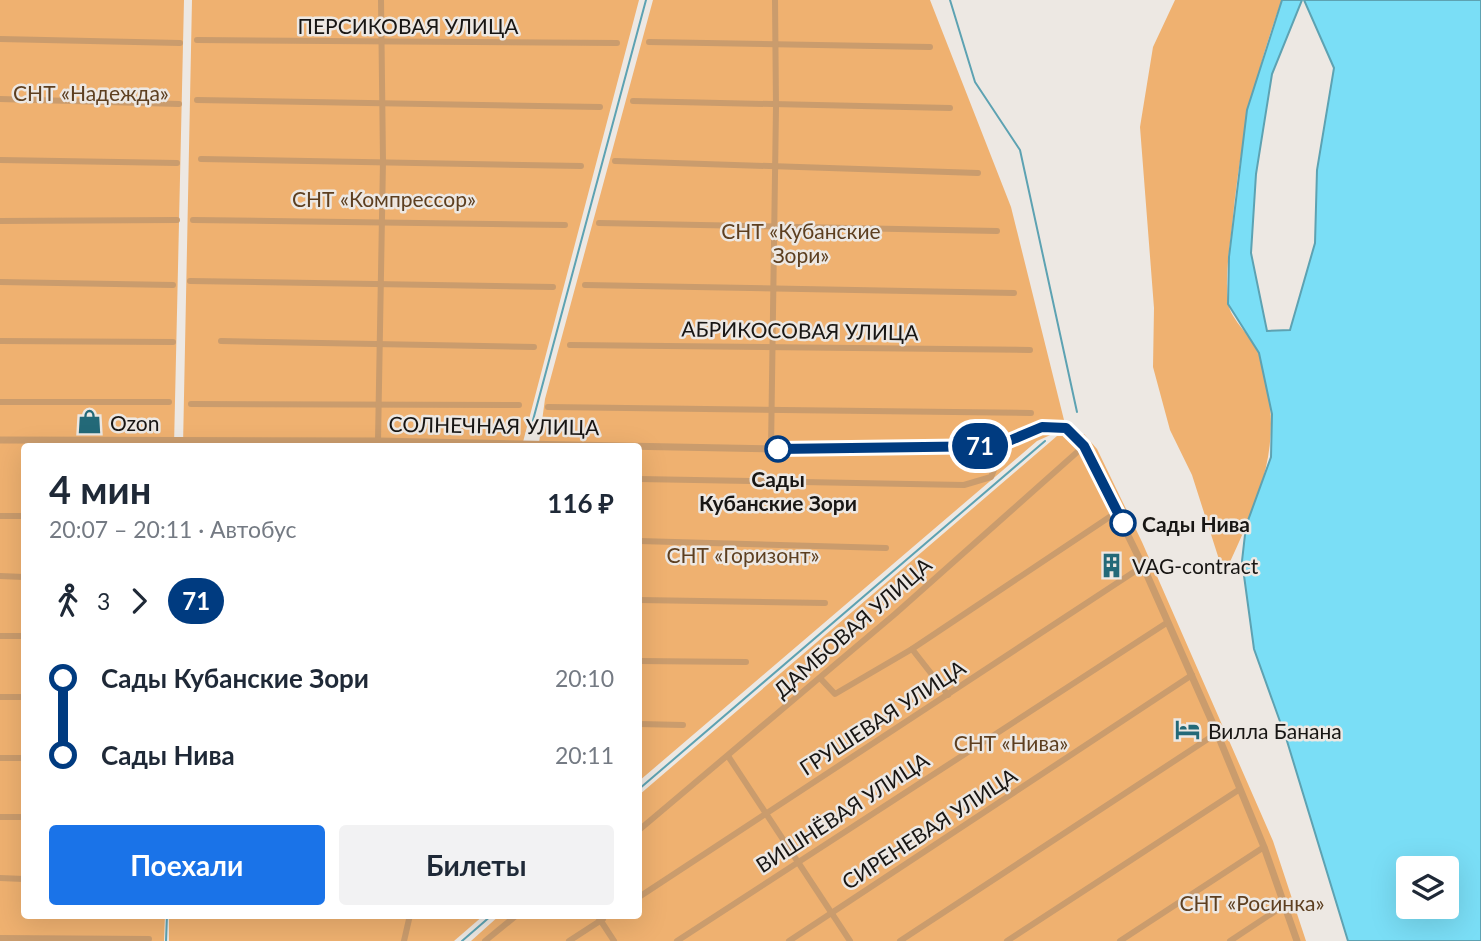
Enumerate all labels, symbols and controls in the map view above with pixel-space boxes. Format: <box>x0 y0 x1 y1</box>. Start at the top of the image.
street label: ПЕРСИКОВАЯ УЛИЦА <box>297 13 519 38</box>
park label: СНТ «Надежда» <box>13 80 169 105</box>
park label: СНТ «Компрессор» <box>292 186 476 211</box>
park label: СНТ «Кубанские Зори» <box>721 218 881 267</box>
street label: АБРИКОСОВАЯ УЛИЦА <box>681 315 920 345</box>
shop icon: Ozon <box>76 408 104 436</box>
place label: Ozon <box>110 410 160 435</box>
street label: СОЛНЕЧНАЯ УЛИЦА <box>388 411 600 439</box>
line badge: 71 <box>948 423 1012 469</box>
text: 71 <box>966 431 994 460</box>
marker: Сады Кубанские Зори <box>765 436 791 462</box>
text: 4 мин <box>49 466 151 512</box>
place label: Сады Кубанские Зори <box>699 466 857 515</box>
text: 116 ₽ <box>547 487 614 519</box>
marker: Сады Нива <box>1110 510 1136 536</box>
place label: Сады Нива <box>1142 511 1250 536</box>
text: 20:07 – 20:11 · Автобус <box>49 515 297 543</box>
park label: СНТ «Горизонт» <box>666 542 820 567</box>
street label: ДАМБОВАЯ УЛИЦА <box>768 551 937 702</box>
building icon: VAG-contract <box>1098 551 1126 579</box>
place label: VAG-contract <box>1132 553 1259 578</box>
icon: walk <box>49 582 87 620</box>
icon: forward <box>120 582 158 620</box>
text: 71 <box>182 586 210 615</box>
text: 3 <box>97 587 110 615</box>
street label: ГРУШЕВАЯ УЛИЦА <box>794 654 970 780</box>
text: Сады Кубанские Зори <box>101 662 369 694</box>
text: 20:10 <box>555 664 614 692</box>
hotel icon: Вилла Банана <box>1174 716 1202 744</box>
place label: Вилла Банана <box>1208 718 1342 743</box>
park label: СНТ «Нива» <box>954 730 1068 755</box>
text: Сады Нива <box>101 739 235 771</box>
text: 20:11 <box>555 741 614 769</box>
street label: ВИШНЁВАЯ УЛИЦА <box>751 746 934 877</box>
street label: СИРЕНЕВАЯ УЛИЦА <box>837 762 1022 894</box>
button: Поехали <box>49 825 325 905</box>
button: Билеты <box>339 825 614 905</box>
map controls <box>1396 856 1459 919</box>
button: layers <box>1396 856 1459 919</box>
park label: СНТ «Росинка» <box>1179 890 1325 915</box>

